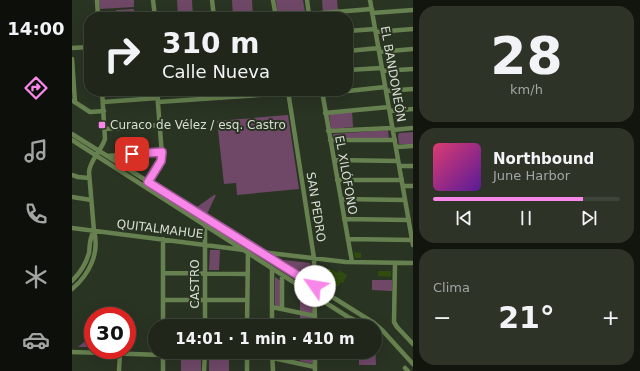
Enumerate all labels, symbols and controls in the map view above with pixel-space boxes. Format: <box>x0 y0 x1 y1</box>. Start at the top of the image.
text: 14:00 <box>7 18 65 39</box>
street label: EL BANDONEÓN <box>378 25 409 123</box>
text: 28 <box>490 26 563 86</box>
text: 310 m <box>162 27 259 60</box>
icon: right <box>96 28 148 80</box>
text: Calle Nueva <box>162 61 270 82</box>
icon: directions <box>22 74 50 102</box>
text: km/h <box>510 82 543 97</box>
place label: Curaco de Vélez / esq. Castro <box>110 118 286 132</box>
marker: Curaco de Vélez / esq. Castro <box>97 120 107 130</box>
street label: EL XILÓFONO <box>332 134 361 216</box>
icon: music <box>22 137 50 165</box>
pin <box>115 137 149 171</box>
icon: arrive <box>121 143 143 165</box>
text: Northbound <box>493 150 594 168</box>
text: June Harbor <box>493 168 570 183</box>
street label: SAN PEDRO <box>304 171 328 243</box>
icon: phone <box>22 200 50 228</box>
icon: previous <box>453 207 475 229</box>
icon: pause <box>515 207 537 229</box>
icon: next <box>578 207 600 229</box>
street label: QUITALMAHUE <box>116 217 204 241</box>
street label: CASTRO <box>188 259 202 309</box>
icon: climate <box>22 263 50 291</box>
position arrow <box>294 265 336 307</box>
text: Clima <box>433 280 470 295</box>
text: 21° <box>498 300 555 335</box>
text: − <box>433 305 451 330</box>
text: + <box>602 305 620 330</box>
speed limit sign: 30 <box>84 307 136 359</box>
icon: car <box>22 326 50 354</box>
text: 14:01 · 1 min · 410 m <box>175 330 355 348</box>

